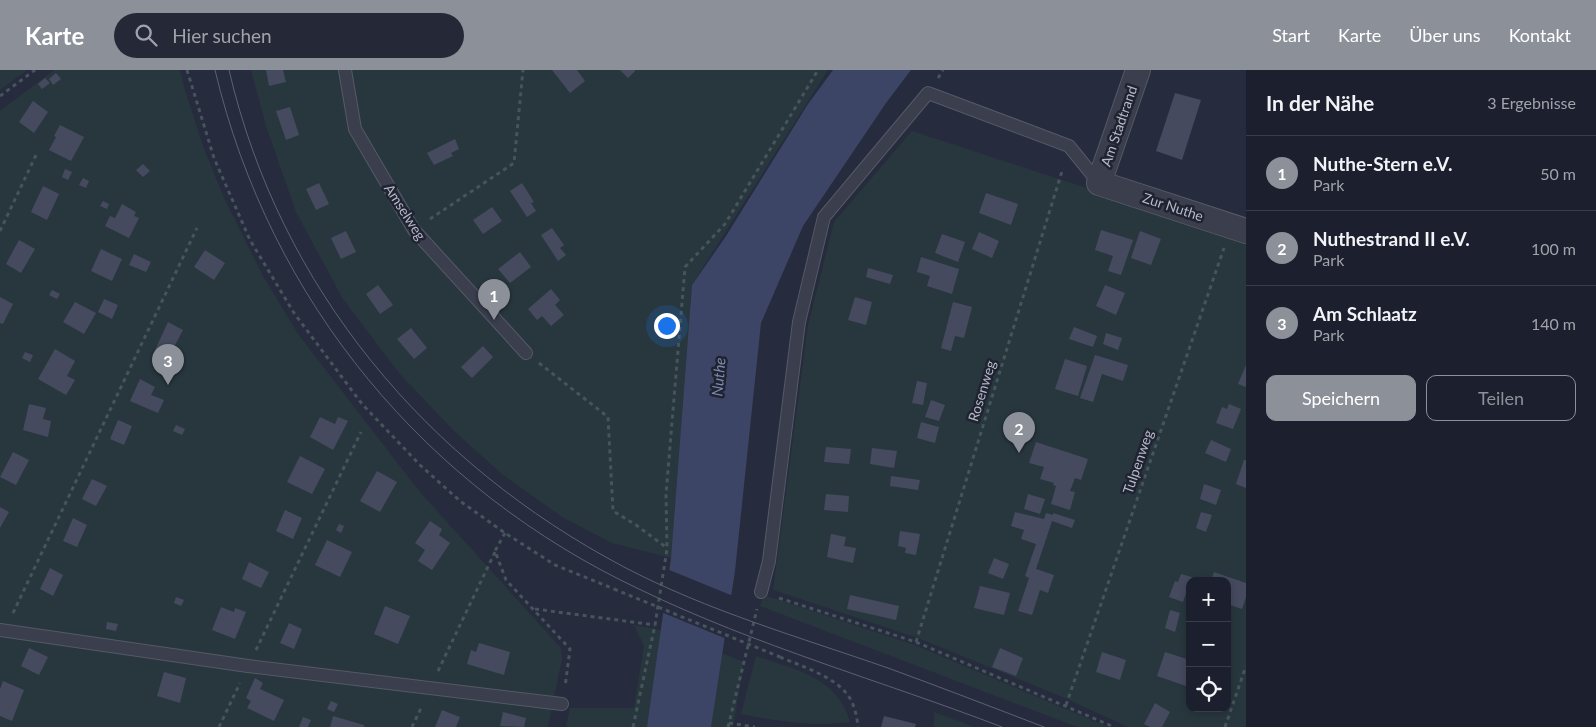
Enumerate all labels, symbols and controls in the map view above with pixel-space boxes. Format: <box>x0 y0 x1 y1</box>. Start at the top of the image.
search box <box>114 13 464 58</box>
text: Karte <box>25 21 84 50</box>
icon: search <box>132 21 160 49</box>
text: Hier suchen <box>172 24 272 47</box>
text: Start <box>1272 24 1310 46</box>
text: Karte <box>1338 24 1381 46</box>
text: Über uns <box>1409 24 1481 46</box>
text: Kontakt <box>1509 24 1571 46</box>
street label: Am Stadtrand <box>1097 83 1140 168</box>
text: In der Nähe <box>1266 90 1374 115</box>
text: 3 Ergebnisse <box>1487 93 1576 112</box>
text: Nuthe-Stern e.V. <box>1313 152 1452 175</box>
text: 1 <box>1277 164 1287 183</box>
text: 50 m <box>1540 164 1576 183</box>
text: Park <box>1313 175 1344 194</box>
street label: Amselweg <box>381 181 430 243</box>
street label: Zur Nuthe <box>1141 189 1206 224</box>
text: Nuthestrand II e.V. <box>1313 227 1470 250</box>
text: 2 <box>1277 239 1287 258</box>
text: 100 m <box>1531 239 1576 258</box>
text: Park <box>1313 250 1344 269</box>
pin: 1 <box>478 279 510 320</box>
text: Am Schlaatz <box>1313 302 1417 325</box>
your location <box>654 313 680 339</box>
text: 3 <box>1277 314 1287 333</box>
text: 140 m <box>1531 314 1576 333</box>
text: Park <box>1313 325 1344 344</box>
pin: 3 <box>152 344 184 385</box>
water label: Nuthe <box>707 357 729 397</box>
street label: Rosenweg <box>964 358 999 423</box>
button: Speichern <box>1266 375 1416 421</box>
button: Teilen <box>1426 375 1576 421</box>
pin: 2 <box>1003 412 1035 453</box>
street label: Tulpenweg <box>1119 428 1156 496</box>
map controls <box>1186 577 1231 712</box>
button: + <box>1186 577 1231 622</box>
button: − <box>1186 622 1231 667</box>
button: locate <box>1186 667 1231 712</box>

